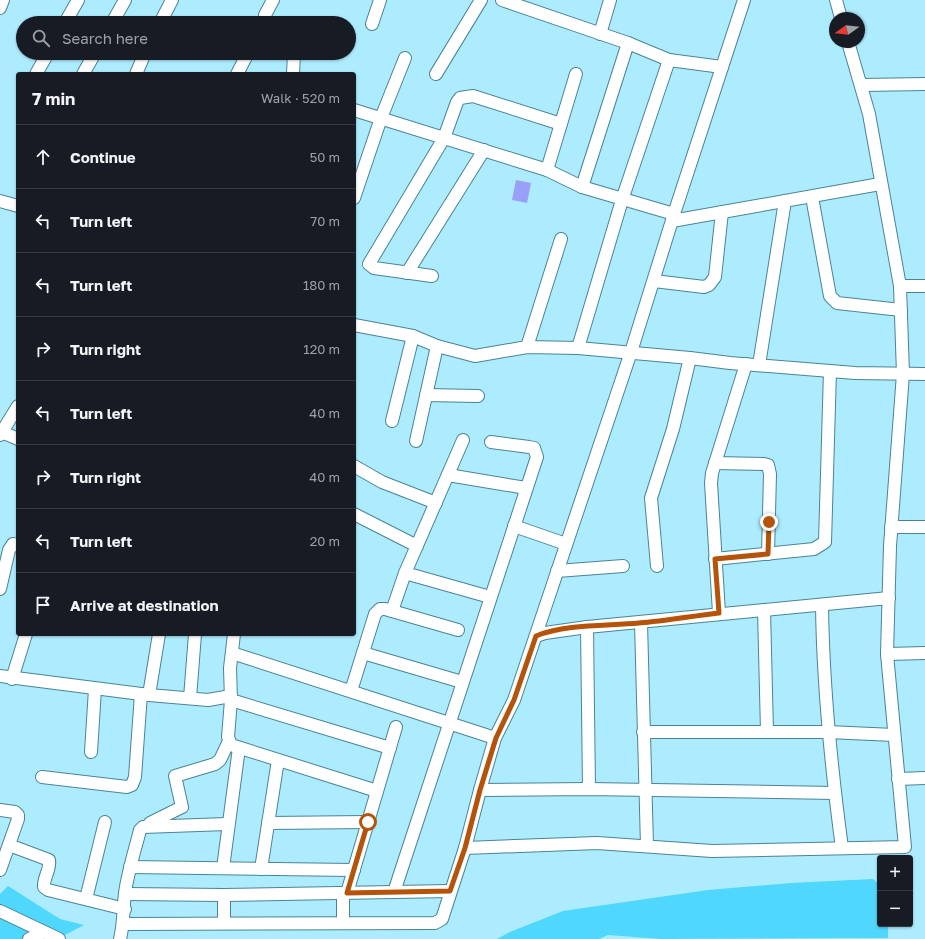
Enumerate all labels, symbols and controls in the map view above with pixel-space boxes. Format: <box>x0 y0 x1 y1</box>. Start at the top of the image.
north arrow <box>829 12 865 48</box>
search box <box>16 16 356 60</box>
icon: search <box>30 27 52 49</box>
text: Search here <box>62 29 148 47</box>
text: 7 min <box>32 88 75 109</box>
text: Walk · 520 m <box>261 90 340 106</box>
icon: ahead <box>32 146 54 168</box>
text: Continue <box>70 148 136 166</box>
text: 50 m <box>310 149 340 165</box>
icon: left <box>32 210 54 232</box>
text: Turn left <box>70 212 132 230</box>
text: 70 m <box>310 213 340 229</box>
icon: left <box>32 274 54 296</box>
text: Turn left <box>70 276 132 294</box>
text: 180 m <box>303 277 340 293</box>
icon: right <box>32 338 54 360</box>
text: Turn right <box>70 340 141 358</box>
text: 120 m <box>303 341 340 357</box>
icon: left <box>32 402 54 424</box>
text: Turn left <box>70 404 132 422</box>
text: 40 m <box>309 405 340 421</box>
icon: right <box>32 466 54 488</box>
text: Turn right <box>70 468 141 486</box>
text: 40 m <box>309 469 340 485</box>
route end <box>760 513 778 531</box>
icon: left <box>32 530 54 552</box>
text: Turn left <box>70 532 132 550</box>
text: 20 m <box>310 533 340 549</box>
icon: arrive <box>32 594 54 616</box>
text: Arrive at destination <box>70 596 219 614</box>
route start <box>359 813 377 831</box>
map controls <box>877 855 913 927</box>
button: + <box>877 855 913 891</box>
button: − <box>877 891 913 927</box>

